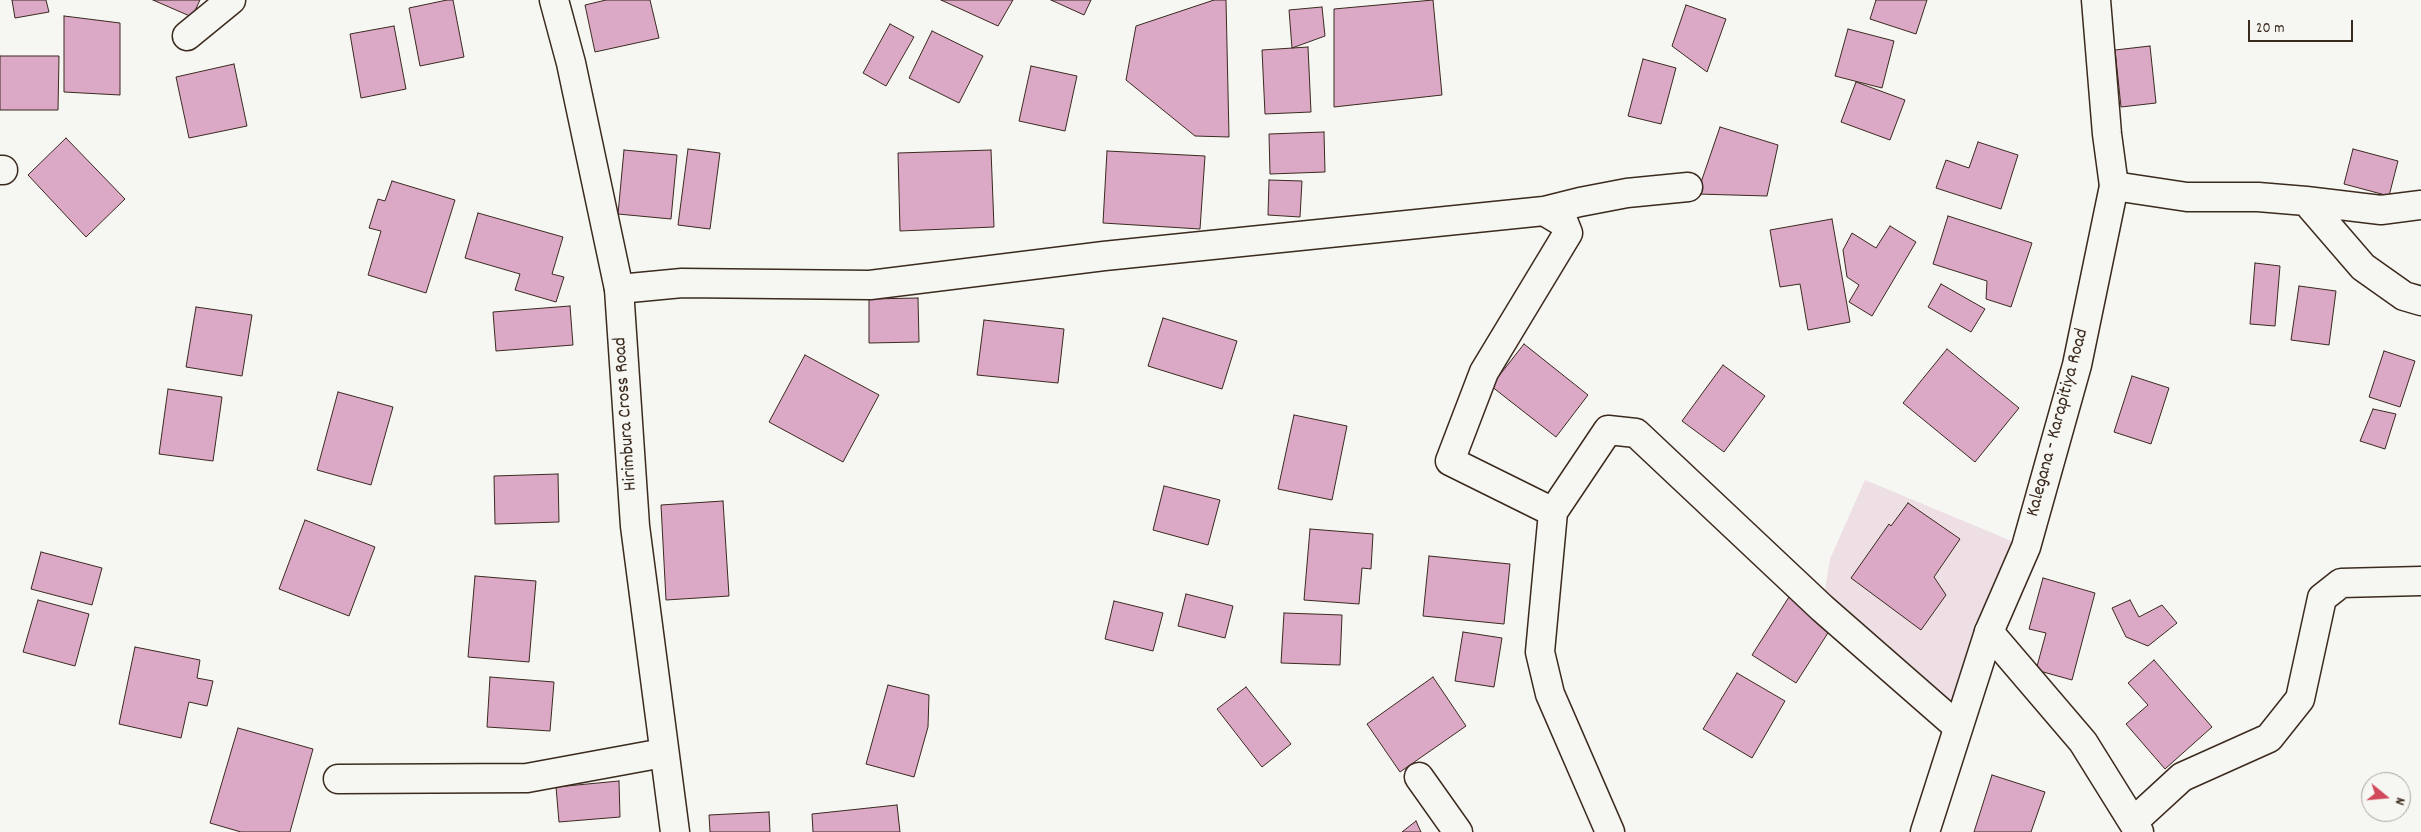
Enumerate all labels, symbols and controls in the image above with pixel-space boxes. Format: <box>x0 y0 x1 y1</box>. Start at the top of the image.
scale bar <box>2251 10 2356 42</box>
text: 20 m <box>2256 18 2284 40</box>
street label: Kalegana - Karapitiya Road <box>2023 327 2095 519</box>
street label: Hirimbura Cross Road <box>610 336 644 492</box>
north arrow <box>2361 772 2411 822</box>
text: N <box>2389 795 2410 807</box>

